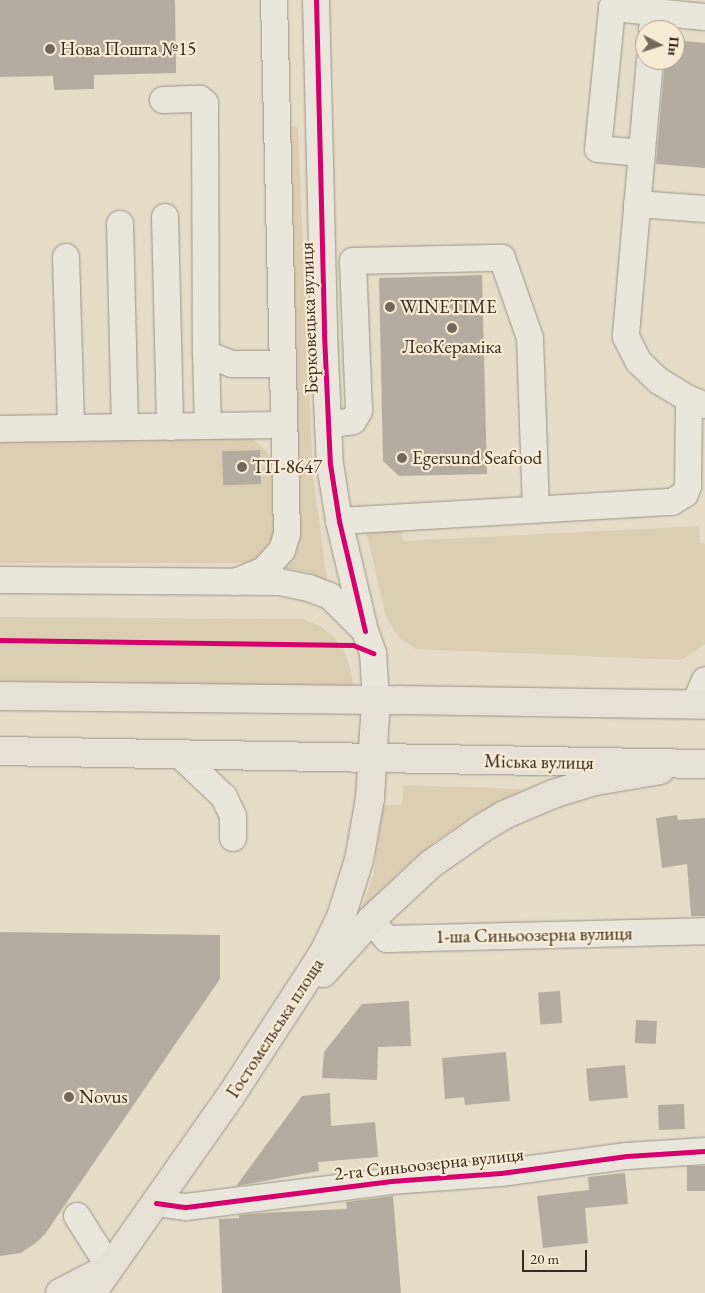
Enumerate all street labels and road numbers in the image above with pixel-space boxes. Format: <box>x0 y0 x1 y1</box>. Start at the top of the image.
street label: Берковецька вулиця <box>295 241 323 395</box>
street label: Міська вулиця <box>484 750 594 774</box>
street label: 1-ша Синьоозерна вулиця <box>435 922 633 948</box>
street label: Гостомельська площа <box>221 954 329 1102</box>
street label: 2-га Синьоозерна вулиця <box>333 1143 525 1185</box>

